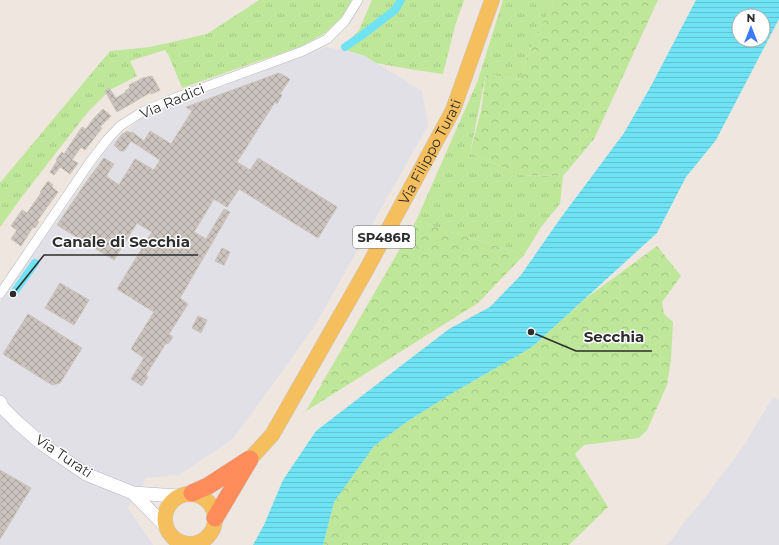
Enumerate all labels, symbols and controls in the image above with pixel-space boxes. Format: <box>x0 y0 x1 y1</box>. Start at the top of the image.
north arrow <box>731 8 771 48</box>
text: N <box>747 11 755 25</box>
street label: Via Radici <box>137 79 207 123</box>
street label: Via Filippo Turati <box>394 97 465 208</box>
road number: SP486R <box>353 226 415 248</box>
callout: Canale di Secchia <box>44 228 198 255</box>
text: Canale di Secchia <box>52 232 190 251</box>
callout: Secchia <box>576 324 652 351</box>
text: Secchia <box>584 327 644 346</box>
street label: Via Turati <box>32 430 96 482</box>

